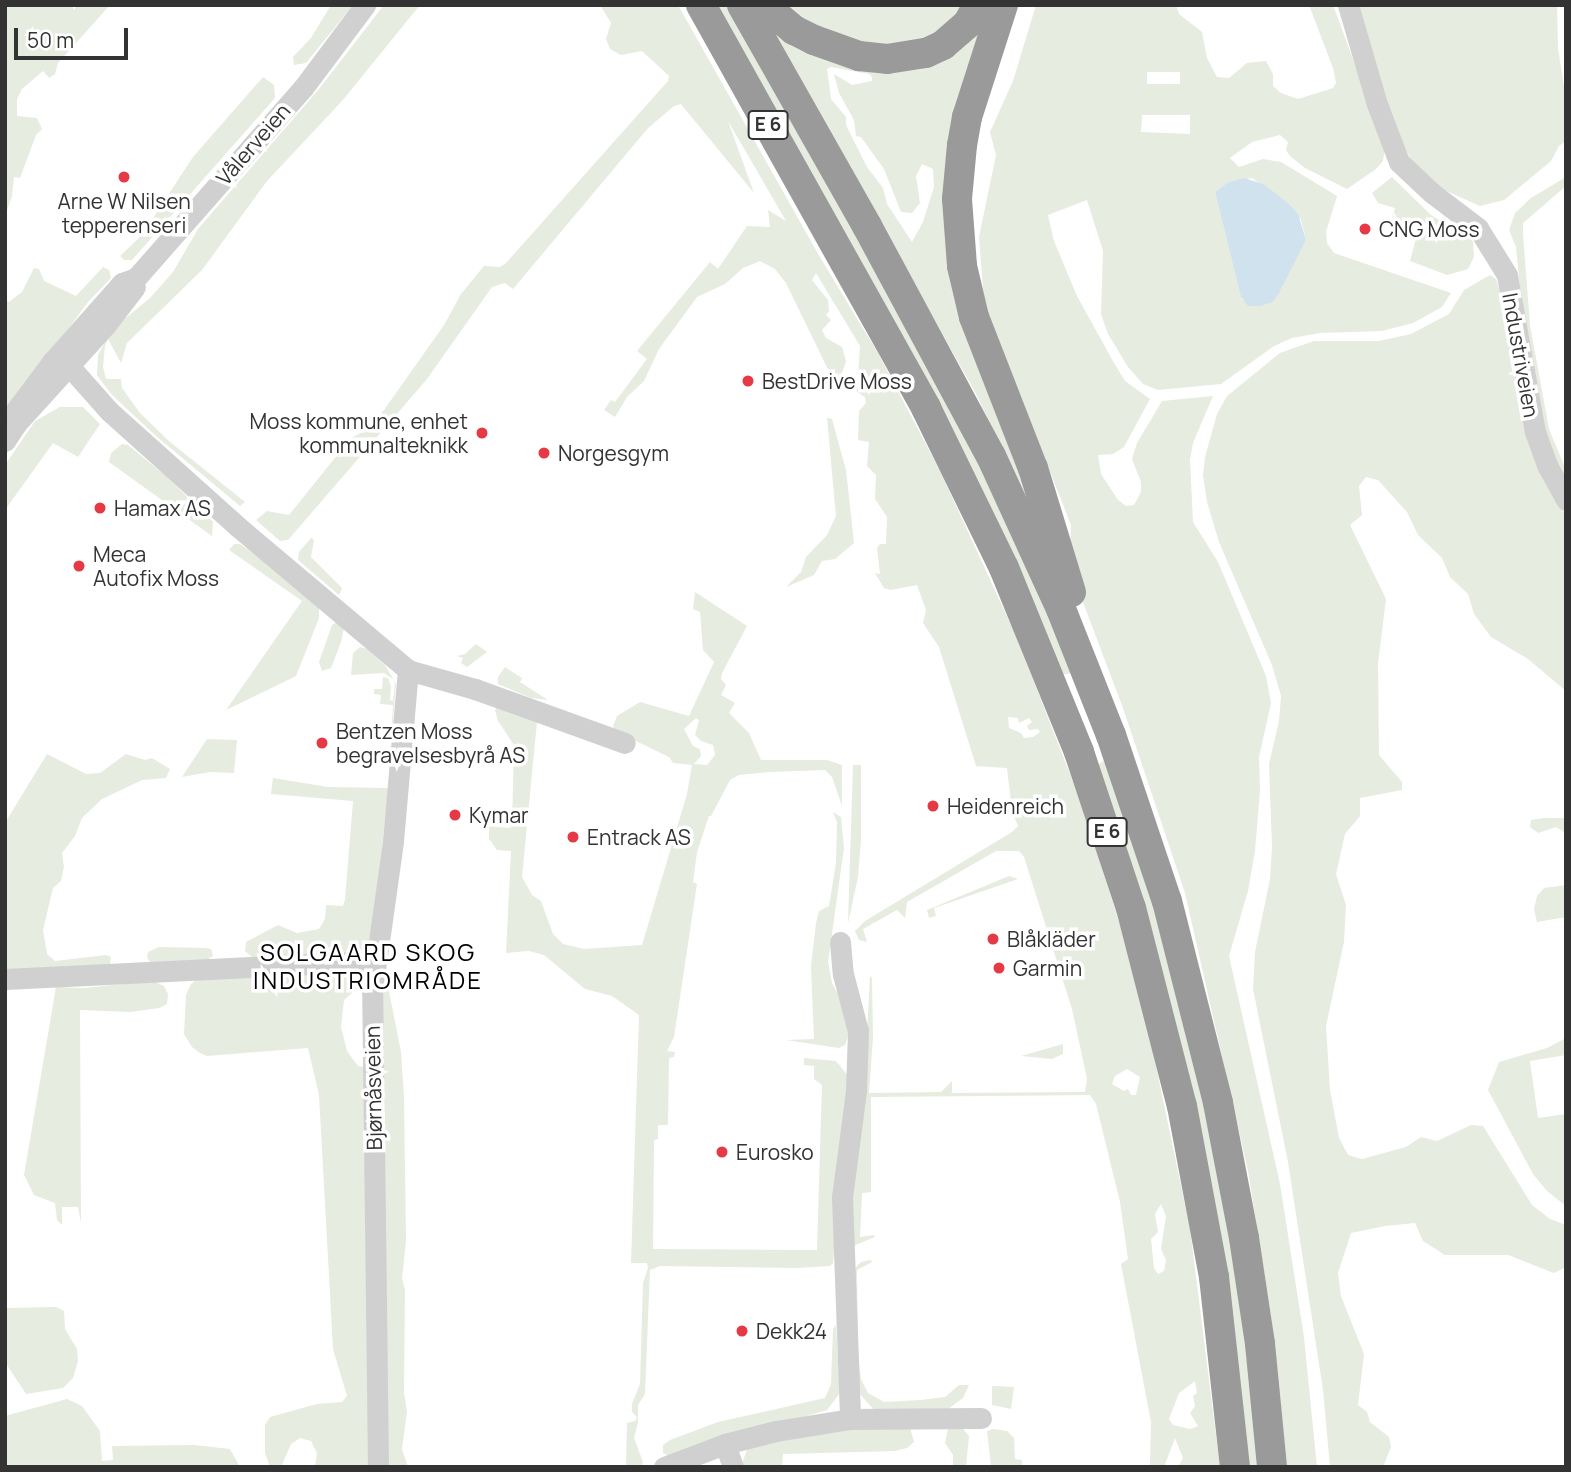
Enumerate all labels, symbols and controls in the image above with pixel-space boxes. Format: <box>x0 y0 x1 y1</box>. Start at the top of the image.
scale bar <box>18 14 131 58</box>
text: 50 m <box>27 26 74 54</box>
street label: Vålerveien <box>211 98 295 190</box>
road number: E 6 <box>747 110 789 140</box>
marker: Arne W Nilsen tepperenseri <box>116 169 132 185</box>
place label: Arne W Nilsen tepperenseri <box>57 188 191 238</box>
place label: CNG Moss <box>1379 216 1479 242</box>
marker: CNG Moss <box>1357 221 1373 237</box>
street label: Industriveien <box>1498 291 1544 419</box>
place label: BestDrive Moss <box>762 368 912 394</box>
marker: BestDrive Moss <box>740 373 756 389</box>
place label: Moss kommune, enhet kommunalteknikk <box>249 408 468 458</box>
marker: Moss kommune, enhet kommunalteknikk <box>474 425 490 441</box>
place label: Norgesgym <box>558 440 669 466</box>
marker: Norgesgym <box>536 445 552 461</box>
place label: Hamax AS <box>114 495 211 521</box>
marker: Hamax AS <box>92 500 108 516</box>
place label: Meca Autofix Moss <box>93 541 219 591</box>
marker: Meca Autofix Moss <box>71 558 87 574</box>
place label: Bentzen Moss begravelsesbyrå AS <box>336 718 525 768</box>
marker: Bentzen Moss begravelsesbyrå AS <box>314 735 330 751</box>
place label: Heidenreich <box>947 793 1064 819</box>
marker: Heidenreich <box>925 798 941 814</box>
place label: Kymar <box>469 802 529 828</box>
marker: Kymar <box>447 807 463 823</box>
road number: E 6 <box>1086 817 1128 848</box>
place label: Entrack AS <box>587 824 691 850</box>
marker: Entrack AS <box>565 829 581 845</box>
place label: Blåkläder <box>1007 926 1096 952</box>
marker: Blåkläder <box>985 931 1001 947</box>
district label: SOLGAARD SKOG INDUSTRIOMRÅDE <box>255 938 481 994</box>
place label: Garmin <box>1013 955 1082 981</box>
marker: Garmin <box>991 960 1007 976</box>
street label: Bjørnåsveien <box>359 1025 387 1151</box>
place label: Eurosko <box>736 1139 814 1165</box>
marker: Eurosko <box>714 1144 730 1160</box>
place label: Dekk24 <box>756 1318 827 1344</box>
marker: Dekk24 <box>734 1323 750 1339</box>

